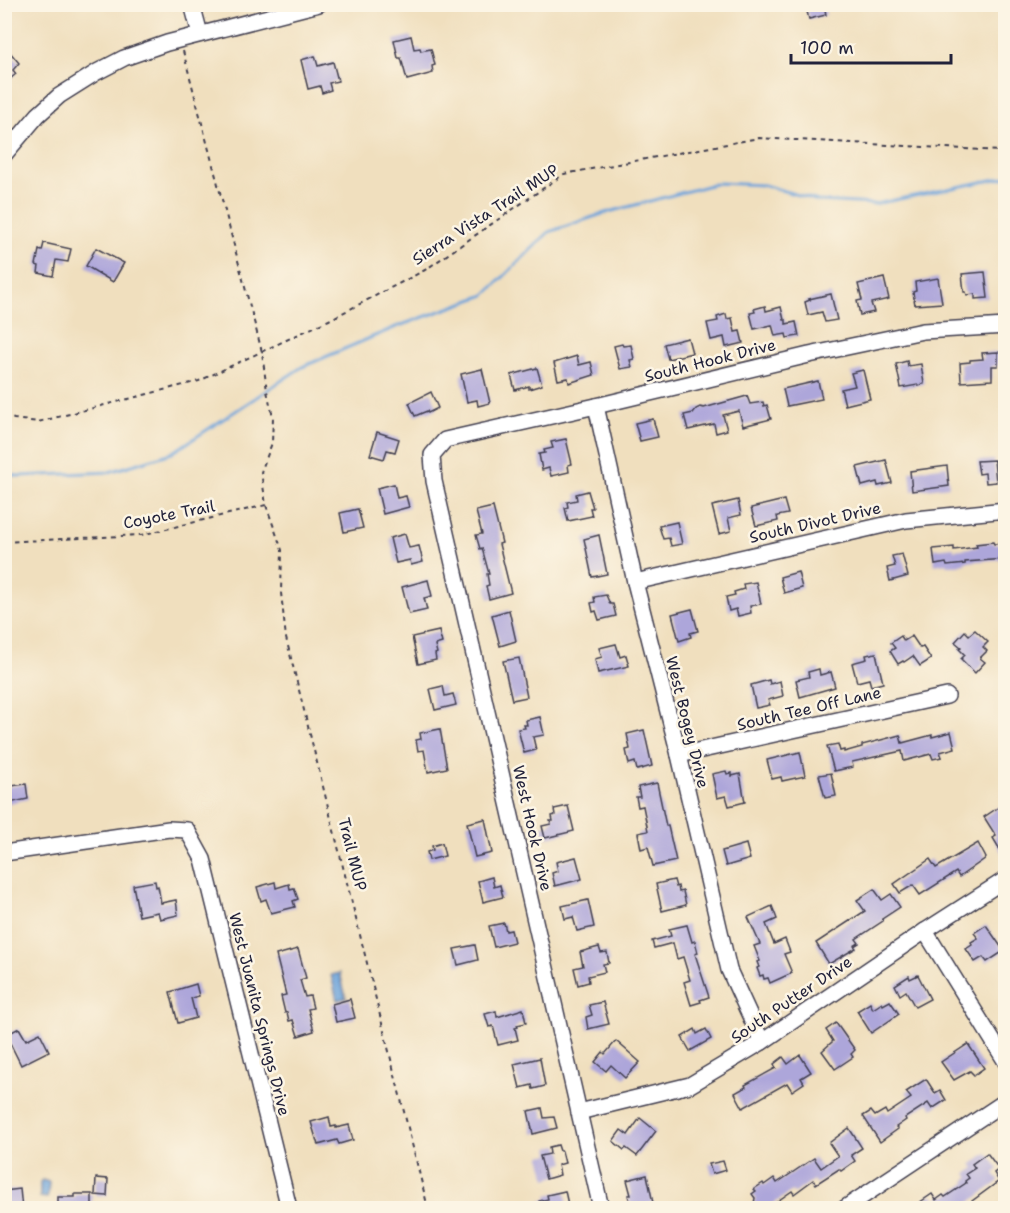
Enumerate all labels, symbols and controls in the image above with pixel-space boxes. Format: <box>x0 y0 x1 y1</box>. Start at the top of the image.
scale bar <box>791 27 952 65</box>
text: 100 m <box>800 36 854 60</box>
street label: Sierra Vista Trail MUP <box>408 159 562 270</box>
street label: South Hook Drive <box>642 334 778 387</box>
street label: Coyote Trail <box>122 495 217 534</box>
street label: South Divot Drive <box>747 497 883 548</box>
street label: West Bogey Drive <box>661 654 714 790</box>
street label: South Tee Off Lane <box>735 682 883 735</box>
street label: West Hook Drive <box>508 763 557 893</box>
street label: Trail MUP <box>333 815 372 893</box>
street label: West Juanita Springs Drive <box>224 910 295 1118</box>
street label: South Putter Drive <box>726 951 856 1048</box>

